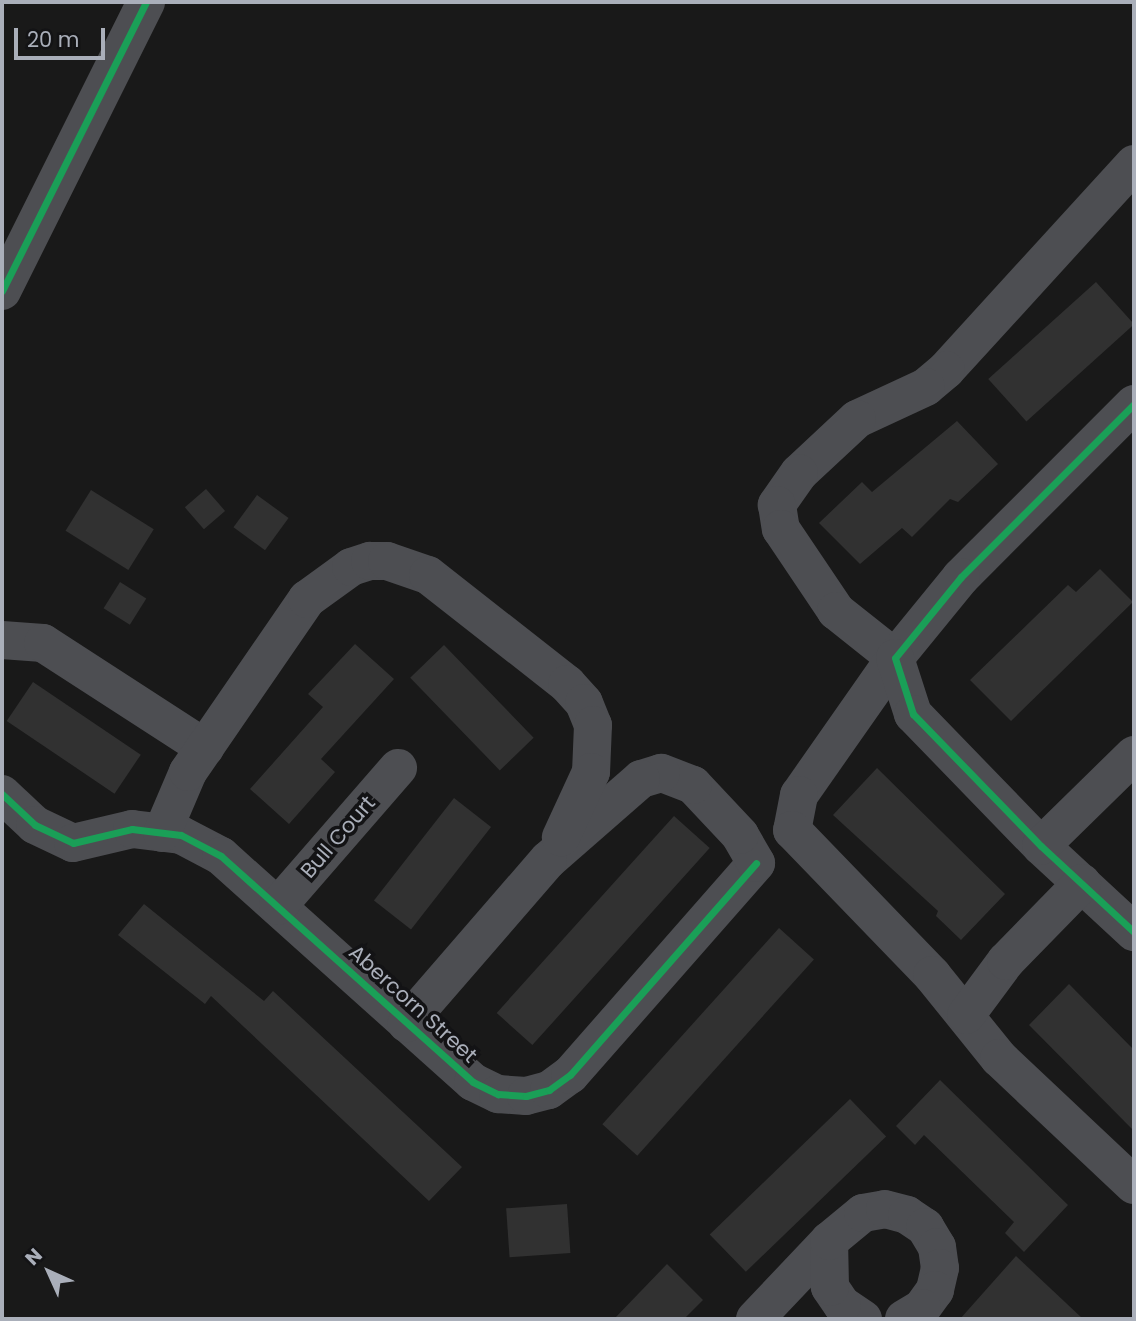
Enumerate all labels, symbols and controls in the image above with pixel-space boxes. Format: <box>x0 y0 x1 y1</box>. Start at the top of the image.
scale bar <box>18 14 108 58</box>
text: 20 m <box>27 25 80 54</box>
street label: Bull Court <box>295 791 381 883</box>
street label: Abercorn Street <box>344 940 482 1068</box>
north arrow <box>14 1237 84 1307</box>
text: N <box>19 1242 48 1271</box>

